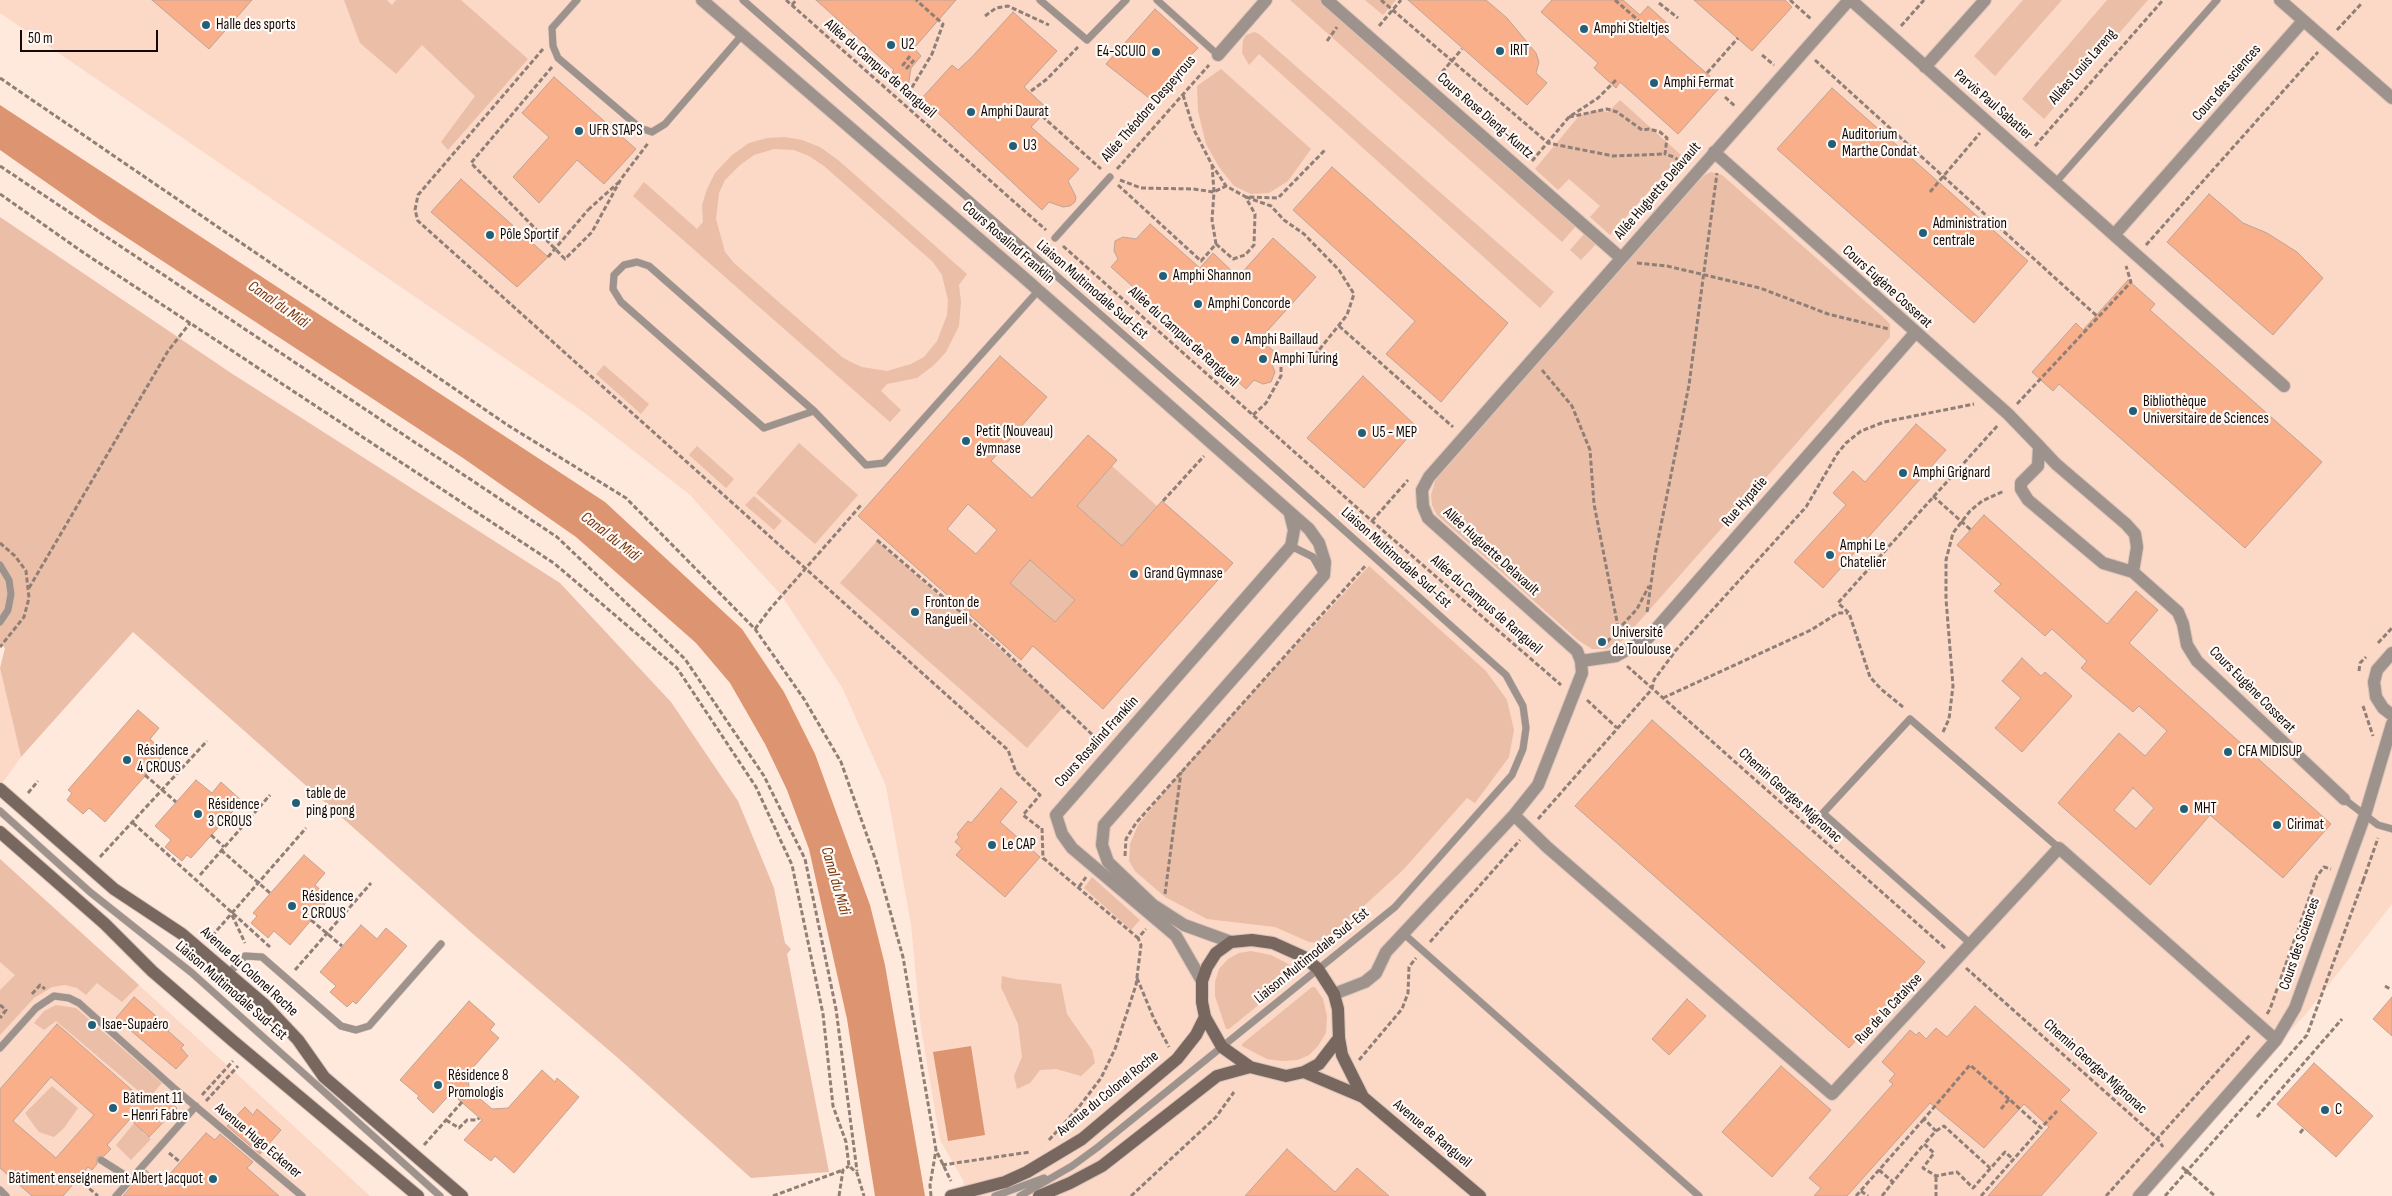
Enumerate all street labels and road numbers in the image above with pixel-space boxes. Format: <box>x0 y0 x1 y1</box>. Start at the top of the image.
street label: Allée du Campus de Rangueil <box>821 16 939 122</box>
street label: Allées Louis Lareng <box>2045 26 2121 108</box>
street label: Cours des sciences <box>2189 41 2265 125</box>
street label: Allée Théodore Despeyrous <box>1098 52 1200 166</box>
street label: Parvis Paul Sabatier <box>1950 66 2036 144</box>
street label: Cours Rose Dieng-Kuntz <box>1433 69 1537 163</box>
street label: Allée Huguette Delavault <box>1611 139 1705 243</box>
street label: Cours Rosalind Franklin <box>958 198 1058 288</box>
street label: Liaison Multimodale Sud-Est <box>1032 237 1152 343</box>
street label: Cours Eugène Cosserat <box>1838 242 1936 332</box>
street label: Allée du Campus de Rangueil <box>1124 283 1242 391</box>
street label: Rue Hypatie <box>1718 473 1772 531</box>
street label: Liaison Multimodale Sud-Est <box>1337 504 1455 612</box>
street label: Allée Huguette Delavault <box>1439 504 1543 600</box>
street label: Allée du Campus de Rangueil <box>1427 552 1545 658</box>
street label: Cours Eugène Cosserat <box>2205 643 2299 737</box>
street label: Cours Rosalind Franklin <box>1051 693 1143 791</box>
street label: Chemin Georges Mignonac <box>1735 745 1845 847</box>
street label: Cours des Sciences <box>2276 895 2324 993</box>
street label: Liaison Multimodale Sud-Est <box>1251 904 1373 1008</box>
street label: Avenue du Colonel Roche <box>196 923 302 1021</box>
street label: Liaison Multimodale Sud-Est <box>171 938 291 1044</box>
street label: Rue de la Catalyse <box>1852 970 1926 1048</box>
street label: Chemin Georges Mignonac <box>2040 1016 2150 1118</box>
street label: Avenue du Colonel Roche <box>1054 1048 1162 1140</box>
street label: Avenue de Rangueil <box>1389 1096 1475 1172</box>
street label: Avenue Hugo Eckener <box>211 1099 305 1183</box>

